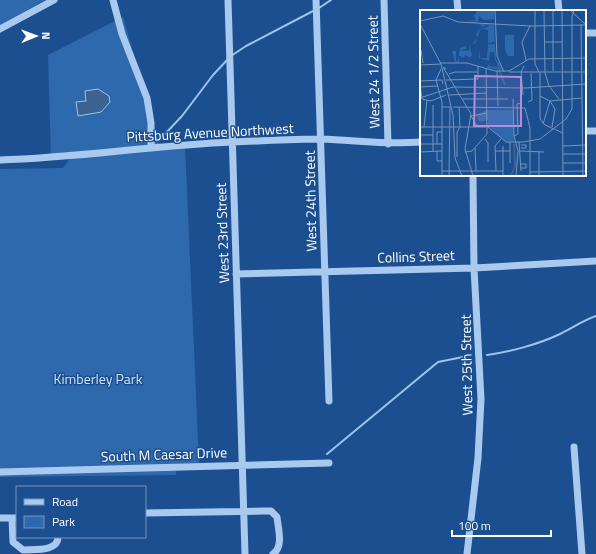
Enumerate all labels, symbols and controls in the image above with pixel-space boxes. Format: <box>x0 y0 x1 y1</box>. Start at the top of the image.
inset map <box>420 10 586 176</box>
street label: West 24 1/2 Street <box>362 15 384 129</box>
north arrow <box>16 16 56 56</box>
text: N <box>38 32 54 40</box>
street label: Pittsburg Avenue Northwest <box>126 117 294 147</box>
street label: West 24th Street <box>299 150 321 252</box>
street label: West 23rd Street <box>210 182 234 284</box>
street label: Collins Street <box>377 244 455 268</box>
street label: West 25th Street <box>455 314 477 416</box>
park label: Kimberley Park <box>54 368 143 389</box>
street label: South M Caesar Drive <box>100 441 228 467</box>
legend <box>16 486 146 538</box>
text: Road <box>52 492 78 511</box>
text: Park <box>52 512 75 531</box>
scale bar <box>452 512 551 538</box>
text: 100 m <box>458 516 491 535</box>

